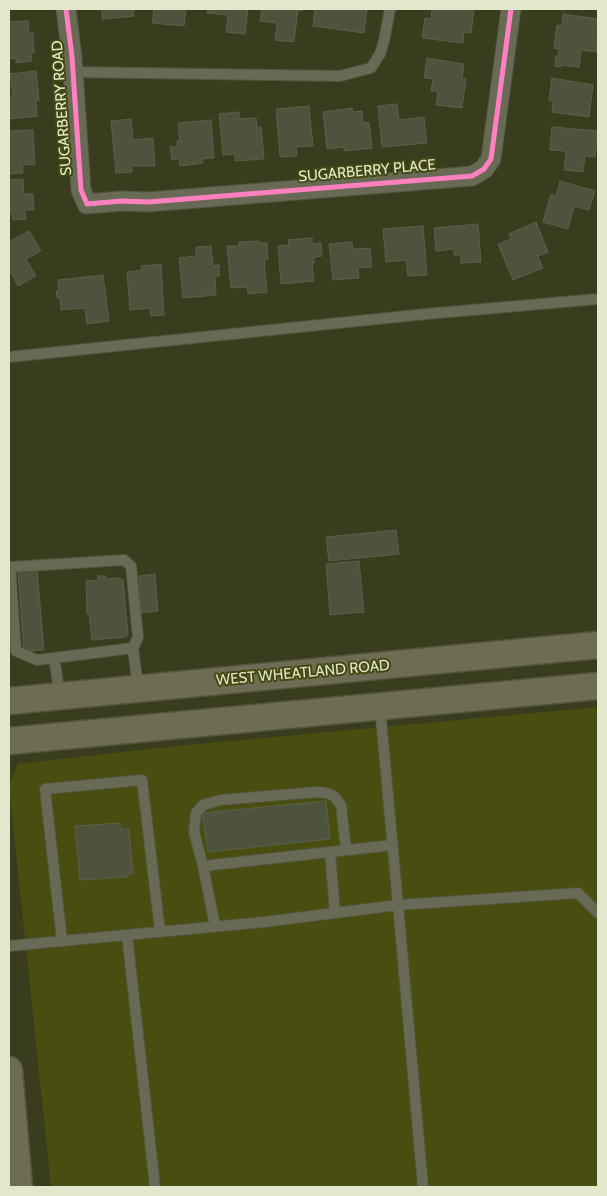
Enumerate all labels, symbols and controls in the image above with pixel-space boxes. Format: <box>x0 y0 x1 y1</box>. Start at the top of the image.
street label: SUGARBERRY ROAD <box>48 40 76 176</box>
street label: SUGARBERRY PLACE <box>298 156 436 186</box>
street label: WEST WHEATLAND ROAD <box>215 656 391 690</box>

